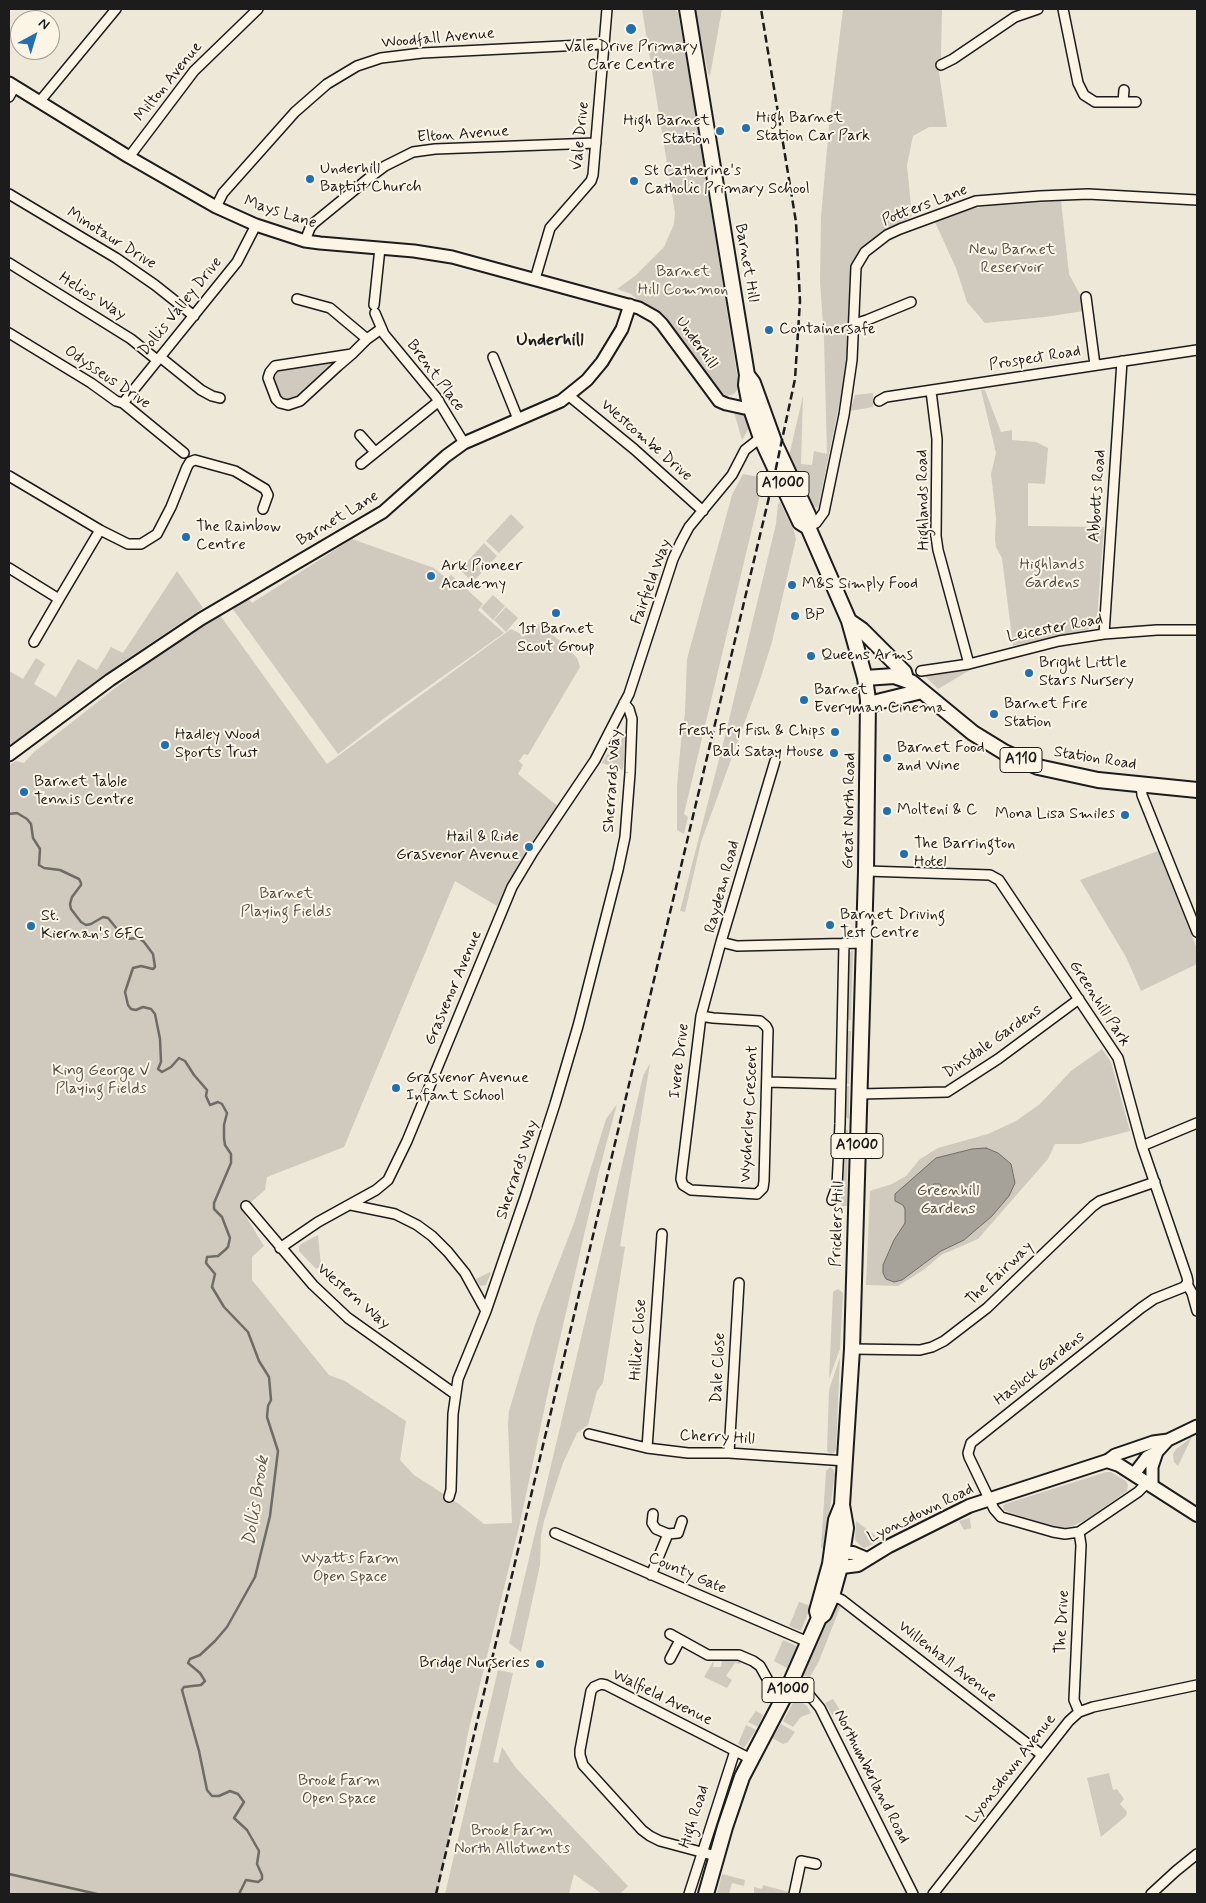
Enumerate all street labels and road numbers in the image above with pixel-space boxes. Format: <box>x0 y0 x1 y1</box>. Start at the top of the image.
street label: Woodfall Avenue <box>381 24 495 54</box>
street label: Milton Avenue <box>131 38 207 126</box>
street label: Vale Drive <box>568 101 594 171</box>
street label: Elton Avenue <box>416 122 510 148</box>
street label: Potters Lane <box>879 181 971 231</box>
street label: Mays Lane <box>241 192 319 234</box>
street label: Minotaur Drive <box>63 204 159 274</box>
street label: Barnet Hill <box>730 222 762 304</box>
street label: Dollis Valley Drive <box>135 253 227 361</box>
street label: Helios Way <box>55 269 129 325</box>
street label: Underhill <box>671 313 721 373</box>
street label: Brent Place <box>402 336 468 416</box>
street label: Odysseus Drive <box>60 342 154 414</box>
street label: Prospect Road <box>988 342 1082 376</box>
street label: Westcombe Drive <box>596 396 696 486</box>
street label: Highlands Road <box>914 449 934 551</box>
street label: Abbotts Road <box>1085 449 1111 543</box>
road number: A1000 <box>757 472 809 496</box>
street label: Barnet Lane <box>293 487 383 551</box>
street label: Fairfield Way <box>628 537 676 627</box>
street label: Leicester Road <box>1005 610 1105 648</box>
street label: Sherrards Way <box>600 729 626 833</box>
street label: Station Road <box>1052 743 1138 775</box>
road number: A110 <box>1000 748 1042 772</box>
street label: Great North Road <box>839 753 861 869</box>
street label: Raydean Road <box>701 839 745 935</box>
street label: Grasvenor Avenue <box>421 928 487 1048</box>
street label: Greenhill Park <box>1064 957 1134 1051</box>
street label: Dinsdale Gardens <box>940 1001 1046 1083</box>
street label: Ivere Drive <box>666 1022 694 1100</box>
street label: Wycherley Crescent <box>737 1045 763 1183</box>
street label: Sherrards Way <box>493 1118 543 1222</box>
road number: A1000 <box>831 1134 883 1158</box>
street label: Pricklers Hill <box>827 1181 849 1267</box>
street label: The Fairway <box>962 1238 1038 1310</box>
street label: Western Way <box>312 1260 394 1334</box>
street label: Hillier Close <box>627 1299 651 1381</box>
street label: Hasluck Gardens <box>991 1328 1089 1410</box>
street label: Dale Close <box>708 1332 730 1404</box>
street label: Cherry Hill <box>679 1426 755 1450</box>
street label: Lyonsdown Road <box>865 1480 977 1548</box>
street label: County Gate <box>645 1549 729 1599</box>
street label: The Drive <box>1052 1590 1074 1654</box>
street label: Willenhall Avenue <box>894 1617 1000 1707</box>
street label: Walfield Avenue <box>609 1666 715 1730</box>
road number: A1000 <box>762 1678 814 1702</box>
street label: Northumberland Road <box>829 1707 913 1847</box>
street label: Lyonsdown Avenue <box>963 1710 1061 1828</box>
street label: High Road <box>676 1783 714 1851</box>

